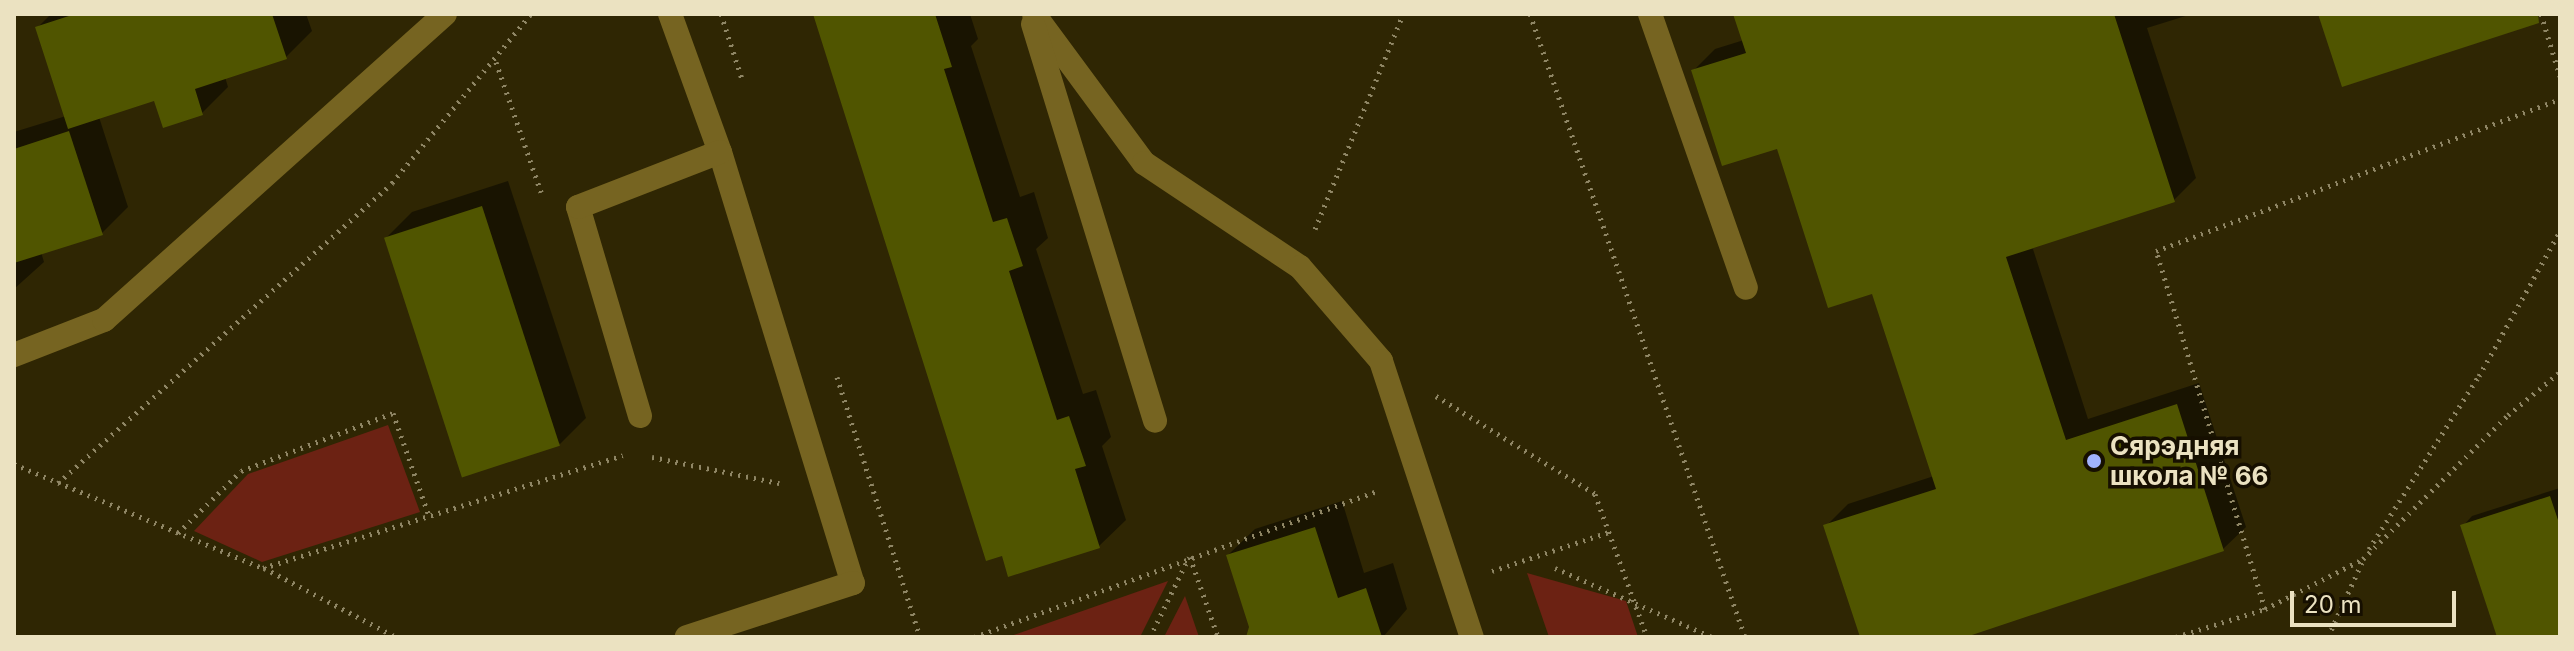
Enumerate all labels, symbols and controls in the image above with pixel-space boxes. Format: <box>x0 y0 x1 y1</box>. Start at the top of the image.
place label: Сярэдняя школа № 66 <box>2110 430 2268 492</box>
marker: Сярэдняя школа № 66 <box>2085 452 2103 470</box>
scale bar <box>2294 575 2460 625</box>
text: 20 m <box>2304 590 2362 619</box>

